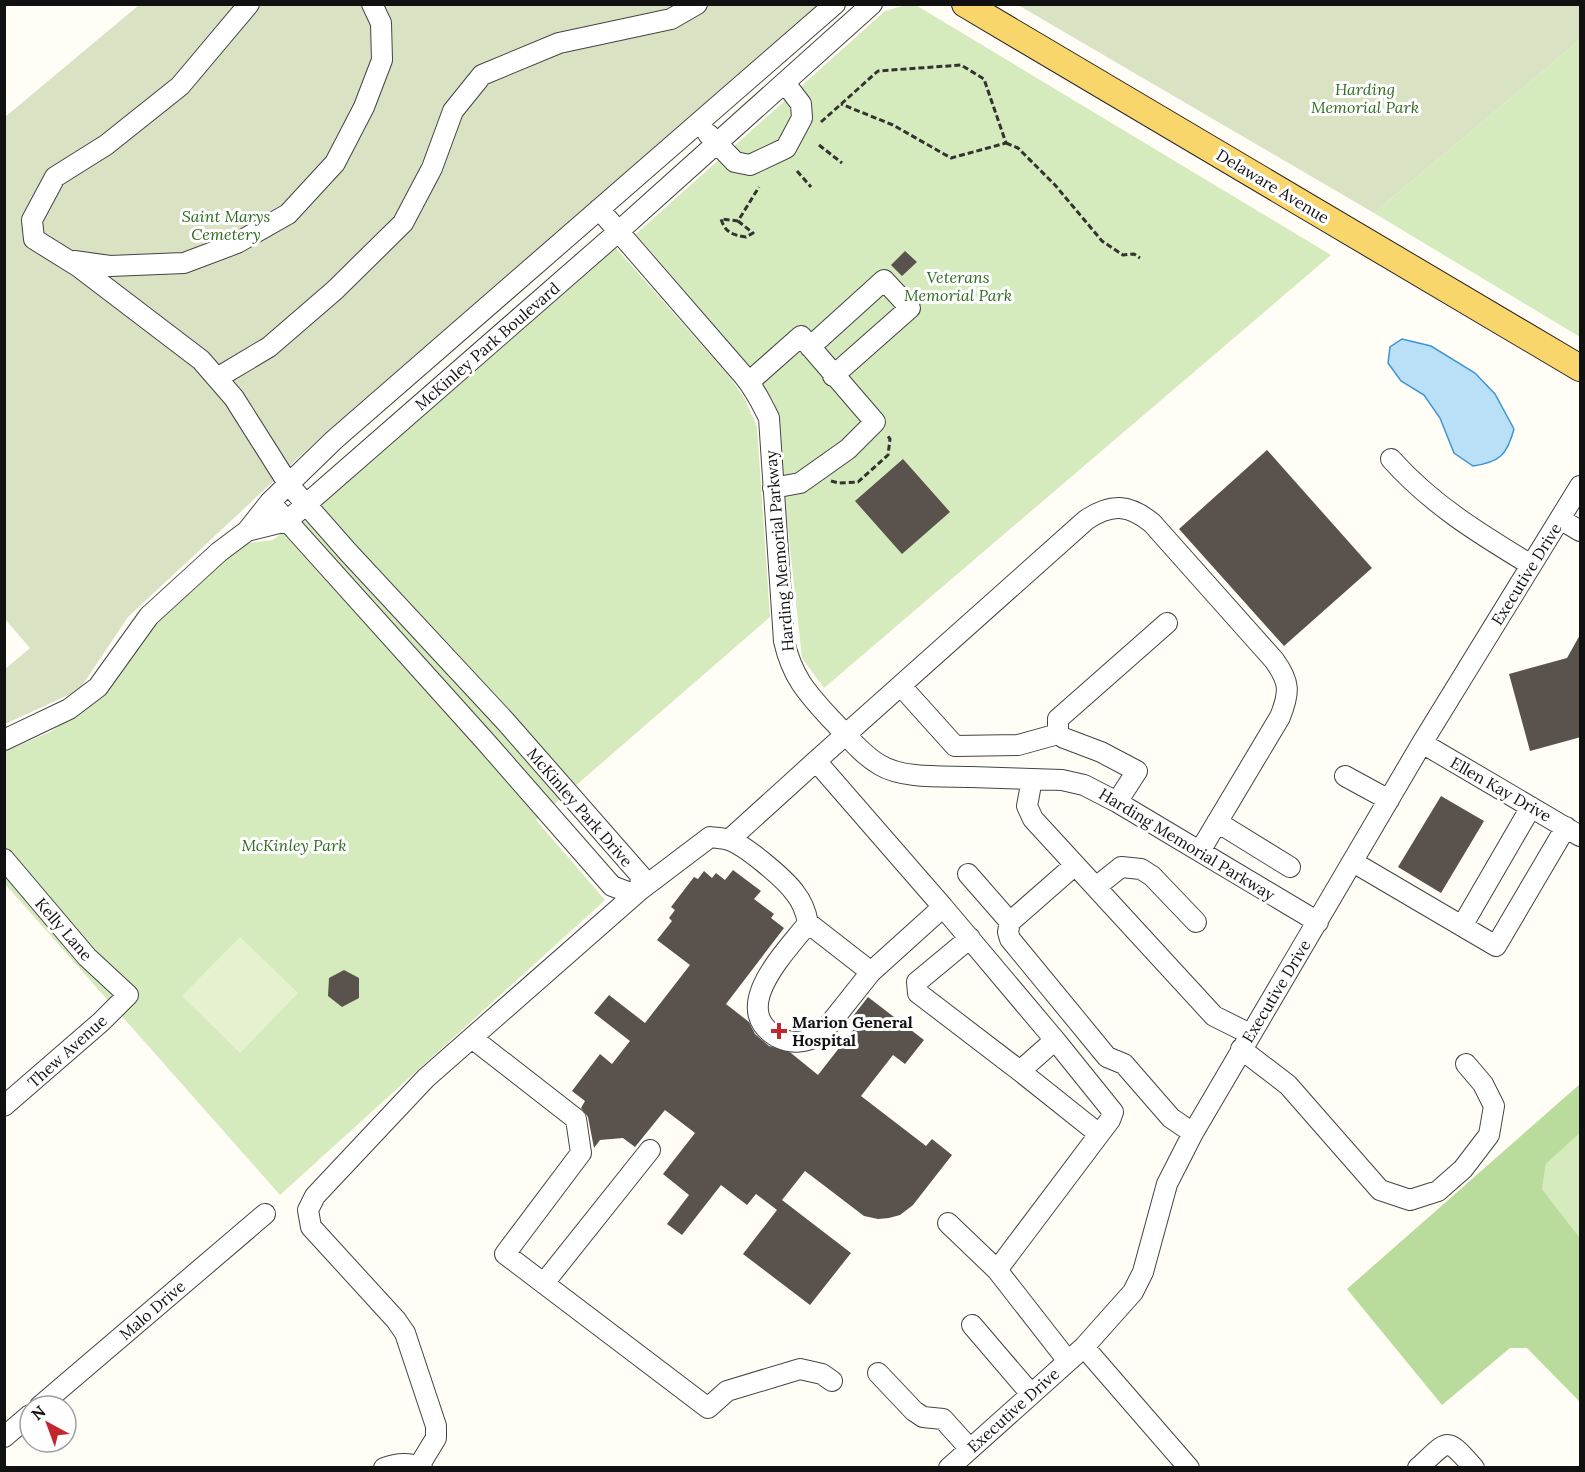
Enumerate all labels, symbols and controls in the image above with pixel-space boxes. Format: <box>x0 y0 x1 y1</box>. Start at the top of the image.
park label: Harding Memorial Park <box>1311 79 1419 117</box>
street label: Delaware Avenue <box>1213 144 1333 228</box>
park label: Saint Marys Cemetery <box>182 206 271 244</box>
park label: Veterans Memorial Park <box>904 267 1012 305</box>
street label: McKinley Park Boulevard <box>410 277 564 414</box>
street label: Harding Memorial Parkway <box>760 449 798 652</box>
street label: Executive Drive <box>1487 519 1566 629</box>
street label: McKinley Park Drive <box>523 743 637 871</box>
street label: Ellen Kay Drive <box>1447 752 1555 826</box>
street label: Harding Memorial Parkway <box>1095 783 1279 905</box>
park label: McKinley Park <box>241 835 347 855</box>
street label: Kelly Lane <box>31 893 97 965</box>
street label: Executive Drive <box>1237 936 1315 1046</box>
street label: Thew Avenue <box>23 1010 111 1092</box>
place label: Marion General Hospital <box>792 1012 913 1050</box>
marker: Marion General Hospital <box>770 1022 788 1040</box>
street label: Malo Drive <box>115 1276 189 1344</box>
street label: Executive Drive <box>963 1363 1063 1456</box>
north arrow <box>18 1394 78 1454</box>
text: N <box>27 1401 49 1424</box>

